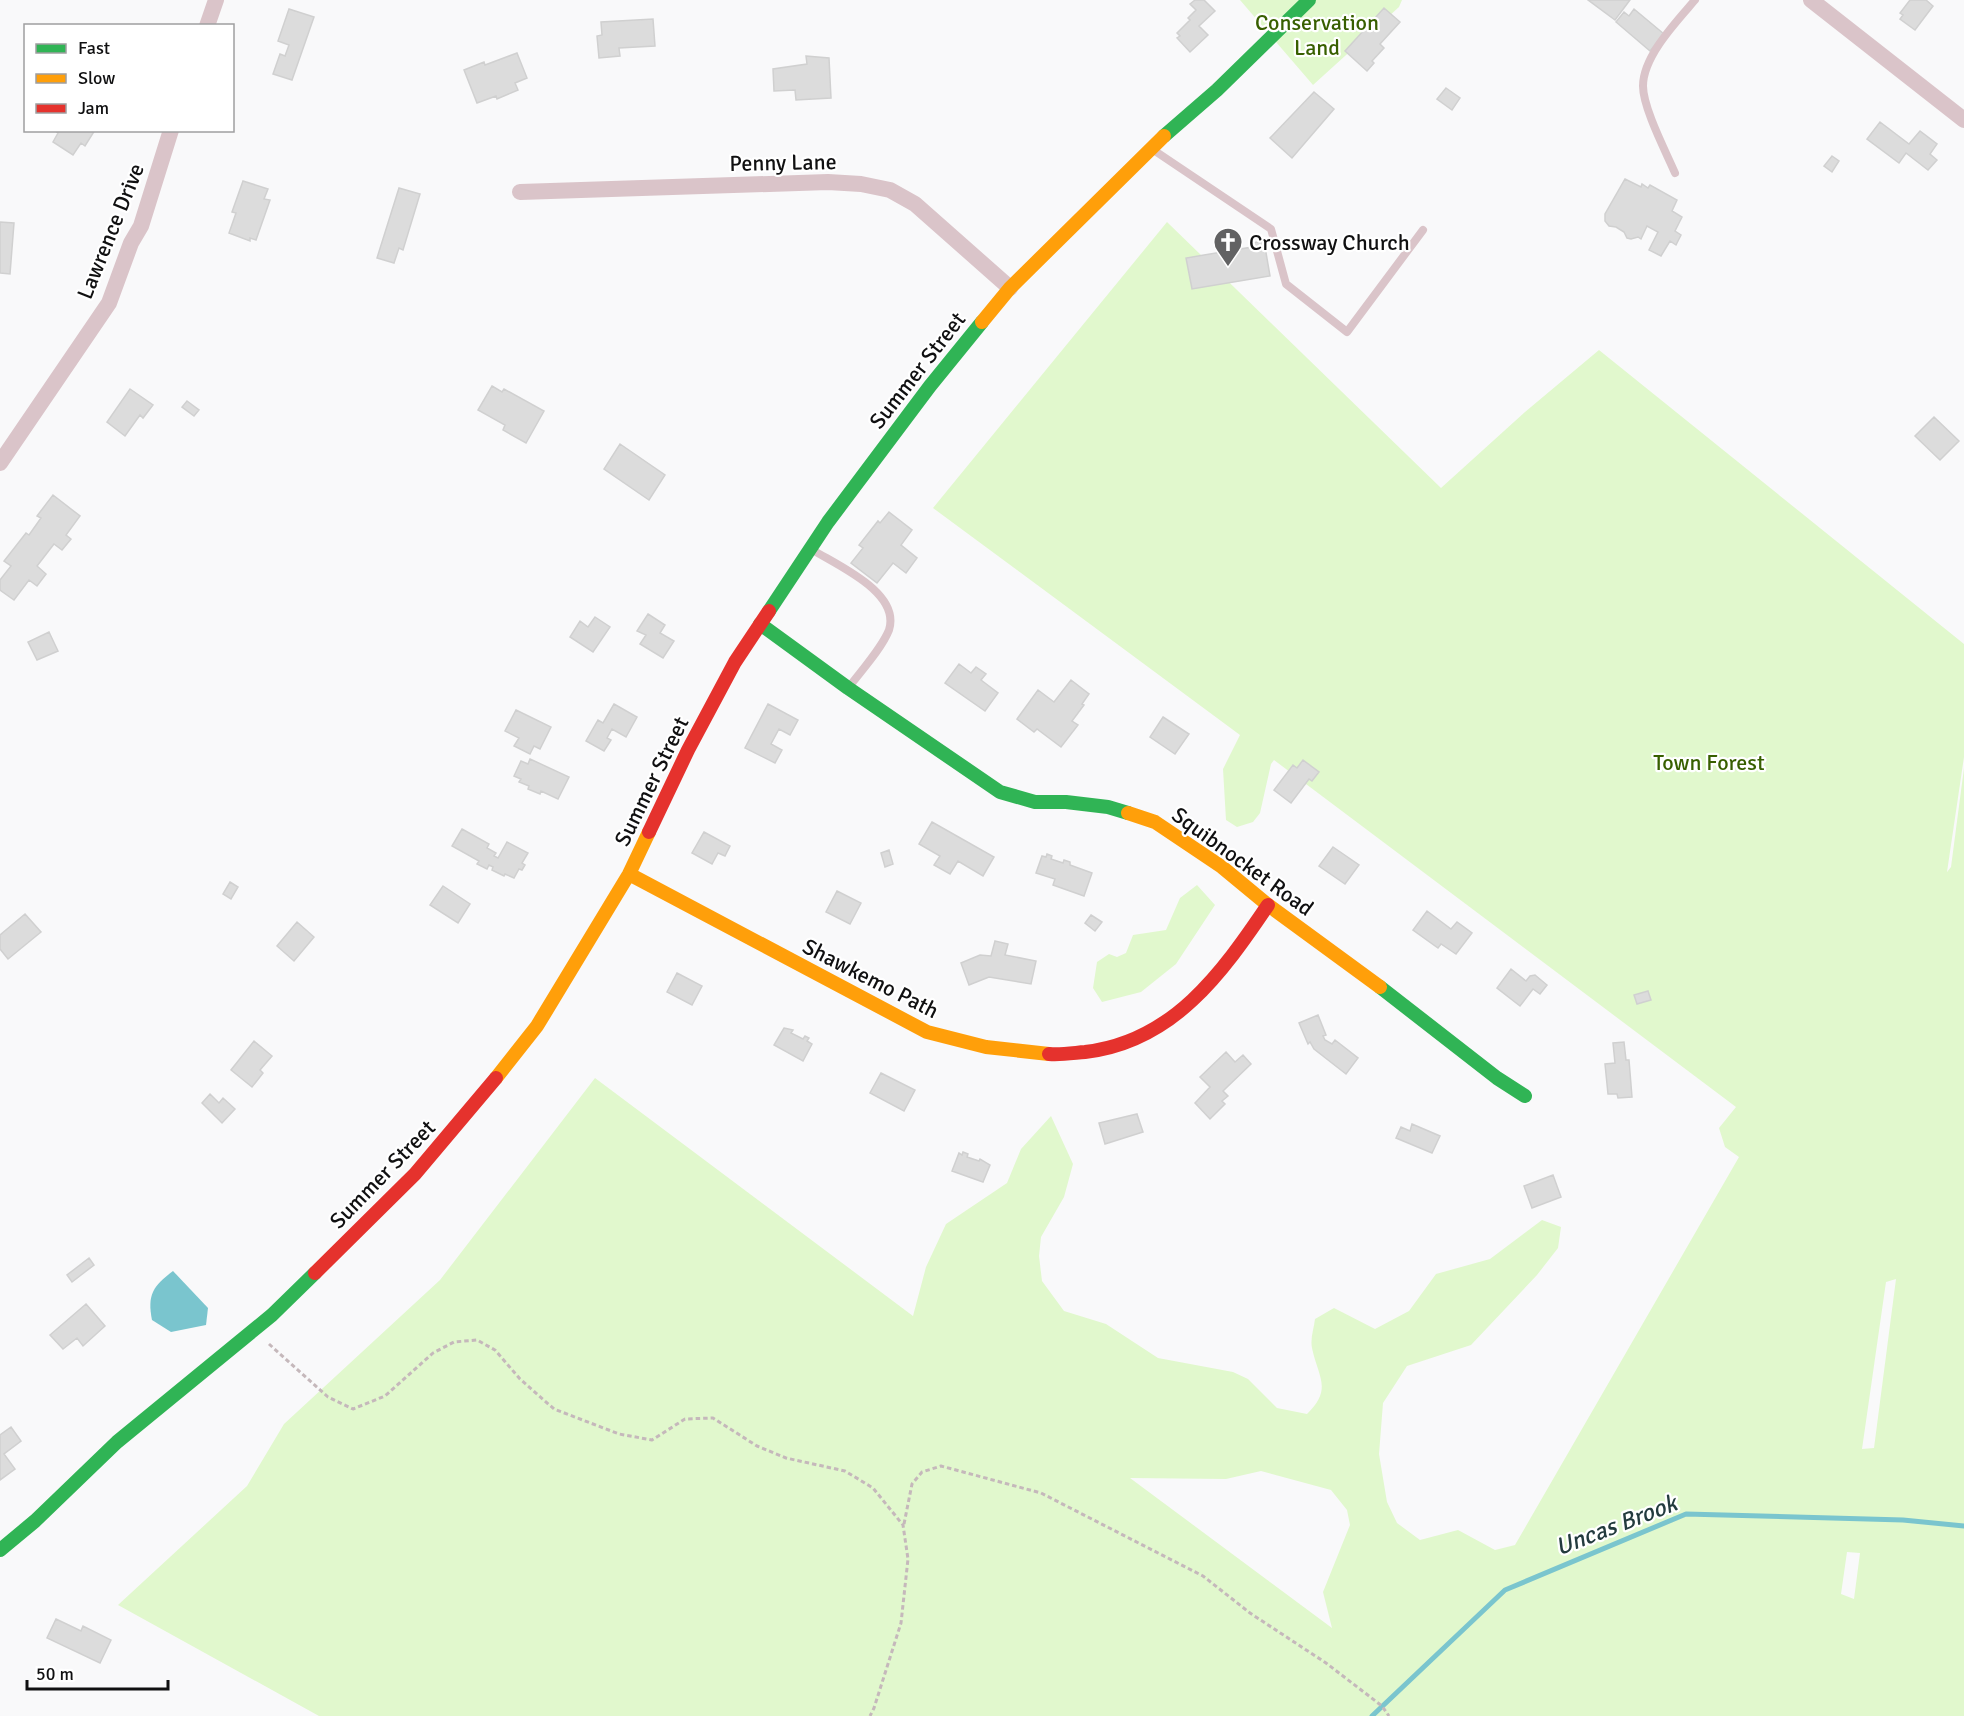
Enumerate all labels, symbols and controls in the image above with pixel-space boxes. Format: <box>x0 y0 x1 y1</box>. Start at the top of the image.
park label: Conservation Land <box>1255 9 1379 61</box>
legend <box>24 24 234 132</box>
text: Fast <box>78 37 110 59</box>
text: Slow <box>78 67 115 89</box>
text: Jam <box>78 97 109 119</box>
street label: Penny Lane <box>729 148 837 177</box>
street label: Lawrence Drive <box>71 159 150 303</box>
church icon: Crossway Church <box>1212 226 1244 268</box>
place label: Crossway Church <box>1249 229 1410 256</box>
street label: Summer Street <box>863 306 971 434</box>
street label: Summer Street <box>608 712 695 850</box>
park label: Town Forest <box>1653 749 1765 776</box>
street label: Squibnocket Road <box>1167 801 1319 922</box>
street label: Shawkemo Path <box>798 933 943 1024</box>
street label: Summer Street <box>324 1114 441 1234</box>
water label: Uncas Brook <box>1551 1487 1683 1562</box>
scale bar <box>27 1653 168 1691</box>
text: 50 m <box>36 1663 74 1685</box>

